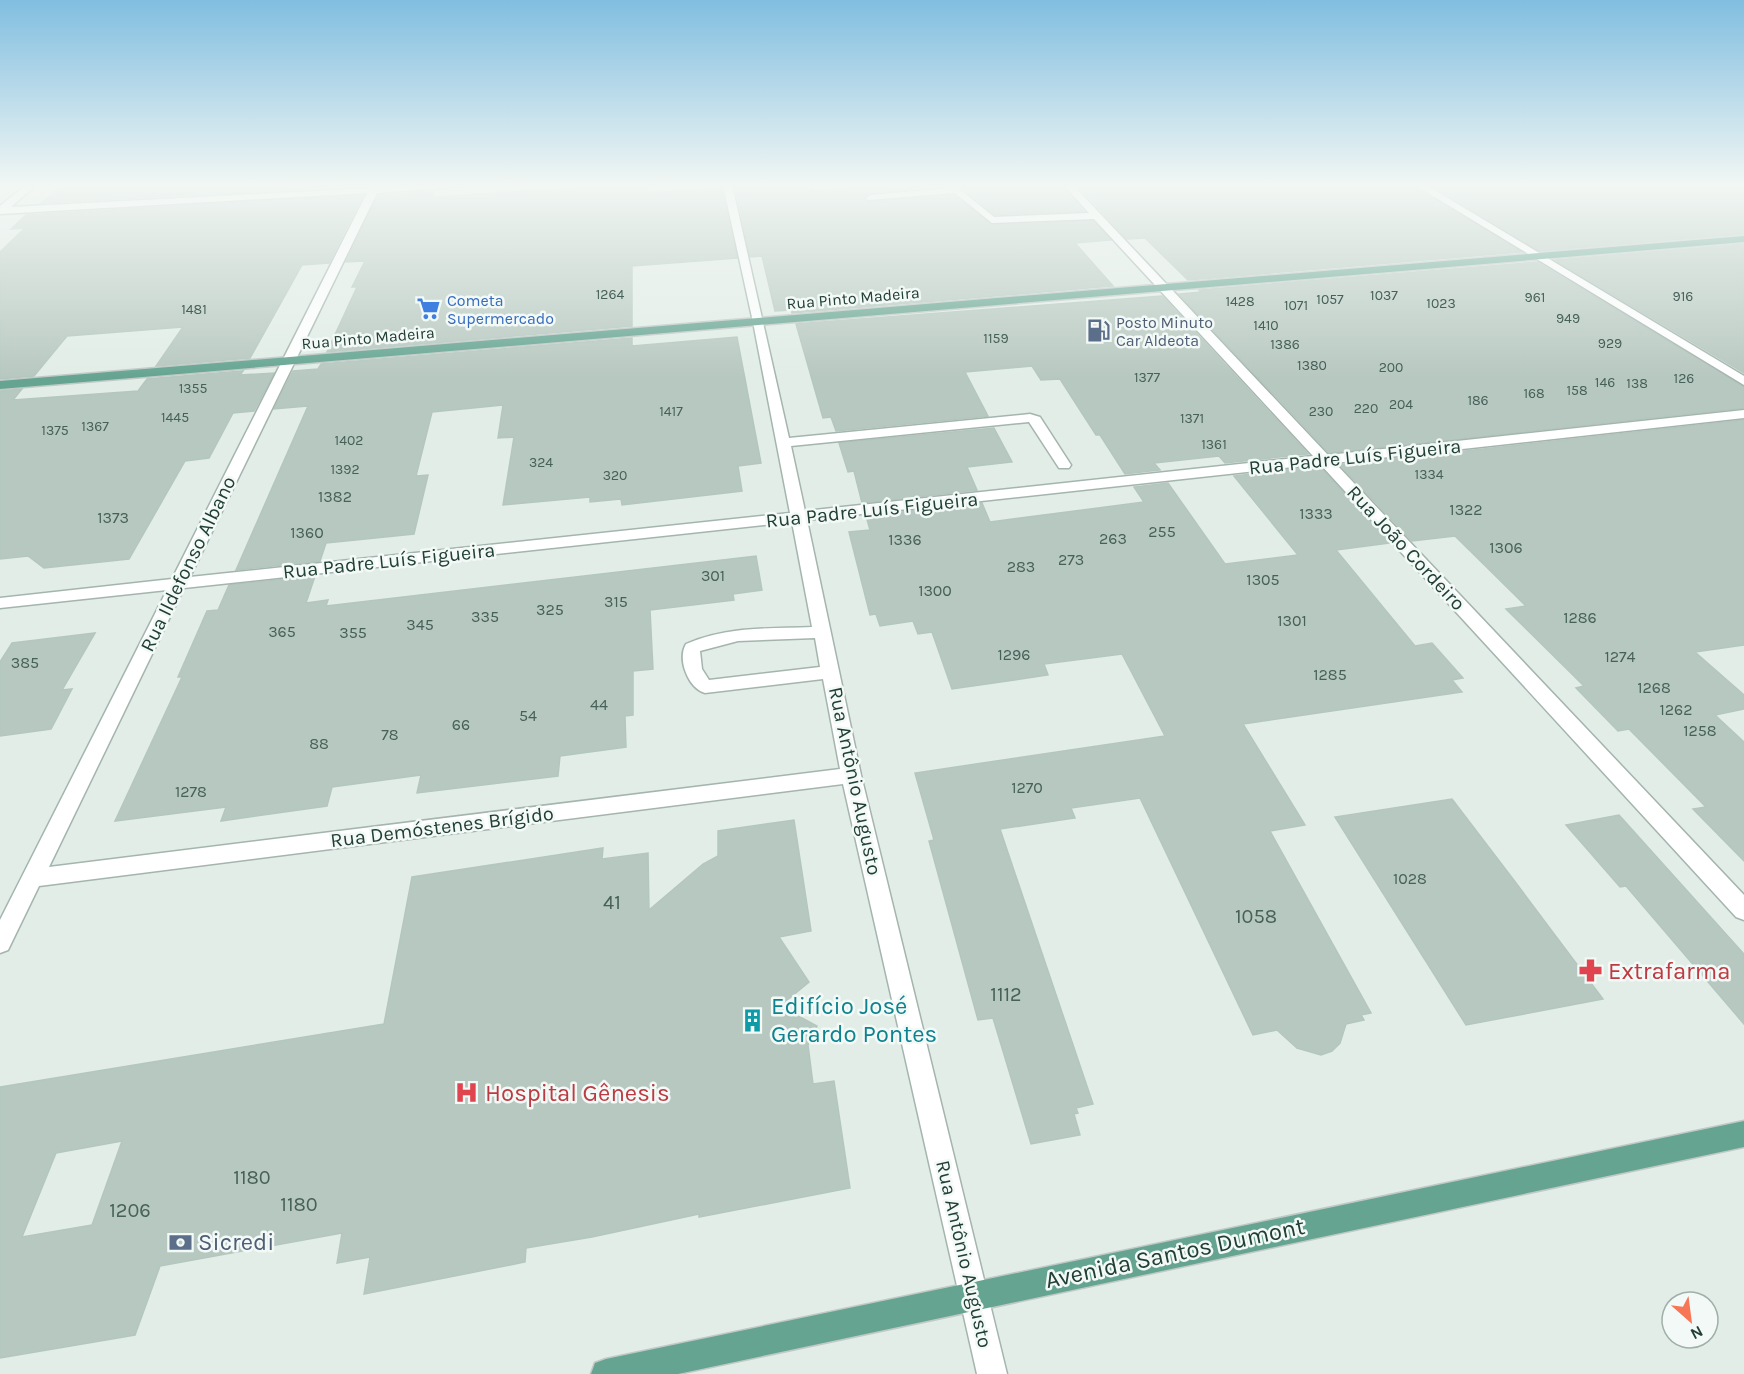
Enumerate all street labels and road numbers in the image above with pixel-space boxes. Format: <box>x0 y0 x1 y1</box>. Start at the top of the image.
street label: Rua Pinto Madeira <box>786 283 920 313</box>
street label: Rua Pinto Madeira <box>301 323 435 353</box>
street label: Rua Padre Luís Figueira <box>1248 434 1462 480</box>
street label: Rua Ildefonso Albano <box>135 472 241 656</box>
street label: Rua João Cordeiro <box>1342 481 1470 615</box>
street label: Rua Padre Luís Figueira <box>765 487 979 533</box>
street label: Rua Padre Luís Figueira <box>282 538 496 584</box>
street label: Rua Antônio Augusto <box>824 685 886 877</box>
street label: Rua Demóstenes Brígido <box>329 802 555 852</box>
street label: Rua Antônio Augusto <box>931 1158 997 1350</box>
street label: Avenida Santos Dumont <box>1043 1212 1307 1294</box>

